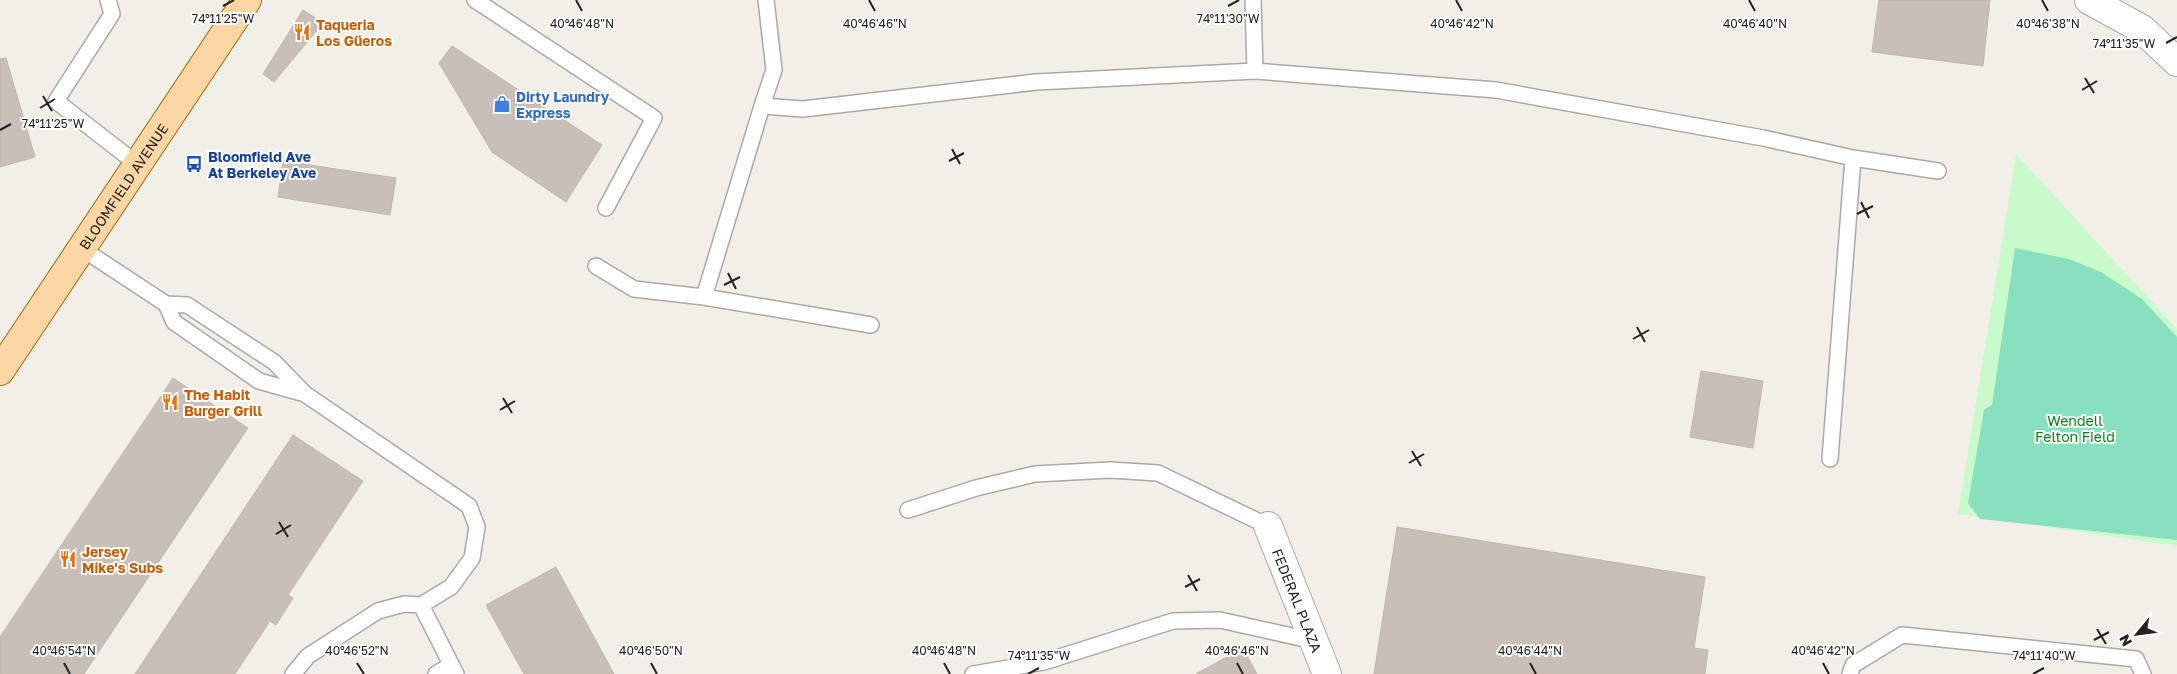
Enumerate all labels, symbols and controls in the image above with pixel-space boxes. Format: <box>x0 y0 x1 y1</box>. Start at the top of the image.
text: 74°11'25"W <box>192 11 255 26</box>
text: 74°11'30"W <box>1197 11 1260 26</box>
place label: Taqueria Los Güeros <box>316 16 392 49</box>
text: 40°46'48"N <box>550 16 614 31</box>
text: 40°46'46"N <box>843 16 907 31</box>
text: 40°46'42"N <box>1430 16 1494 31</box>
text: 40°46'40"N <box>1723 16 1787 31</box>
text: 40°46'38"N <box>2016 16 2080 31</box>
restaurant icon: Taqueria Los Güeros <box>292 22 312 42</box>
text: 74°11'35"W <box>2093 36 2156 51</box>
place label: Dirty Laundry Express <box>516 88 610 121</box>
shop icon: Dirty Laundry Express <box>492 94 512 114</box>
text: 74°11'25"W <box>22 116 85 131</box>
street label: BLOOMFIELD AVENUE <box>75 120 171 252</box>
place label: Bloomfield Ave At Berkeley Ave <box>208 148 316 181</box>
bus stop icon: Bloomfield Ave At Berkeley Ave <box>184 154 204 174</box>
place label: The Habit Burger Grill <box>184 386 263 419</box>
restaurant icon: The Habit Burger Grill <box>160 392 180 412</box>
park label: Wendell Felton Field <box>2035 412 2115 445</box>
place label: Jersey Mike's Subs <box>82 543 163 576</box>
street label: FEDERAL PLAZA <box>1269 546 1326 655</box>
restaurant icon: Jersey Mike's Subs <box>58 549 78 569</box>
north arrow <box>2112 609 2162 659</box>
text: N <box>2115 632 2135 649</box>
text: 40°46'54"N <box>32 643 96 658</box>
text: 40°46'52"N <box>325 643 389 658</box>
text: 40°46'50"N <box>619 643 683 658</box>
text: 40°46'48"N <box>912 643 976 658</box>
text: 40°46'46"N <box>1205 643 1269 658</box>
text: 40°46'44"N <box>1498 643 1562 658</box>
text: 40°46'42"N <box>1791 643 1855 658</box>
text: 74°11'35"W <box>1008 648 1071 663</box>
text: 74°11'40"W <box>2012 648 2076 663</box>

